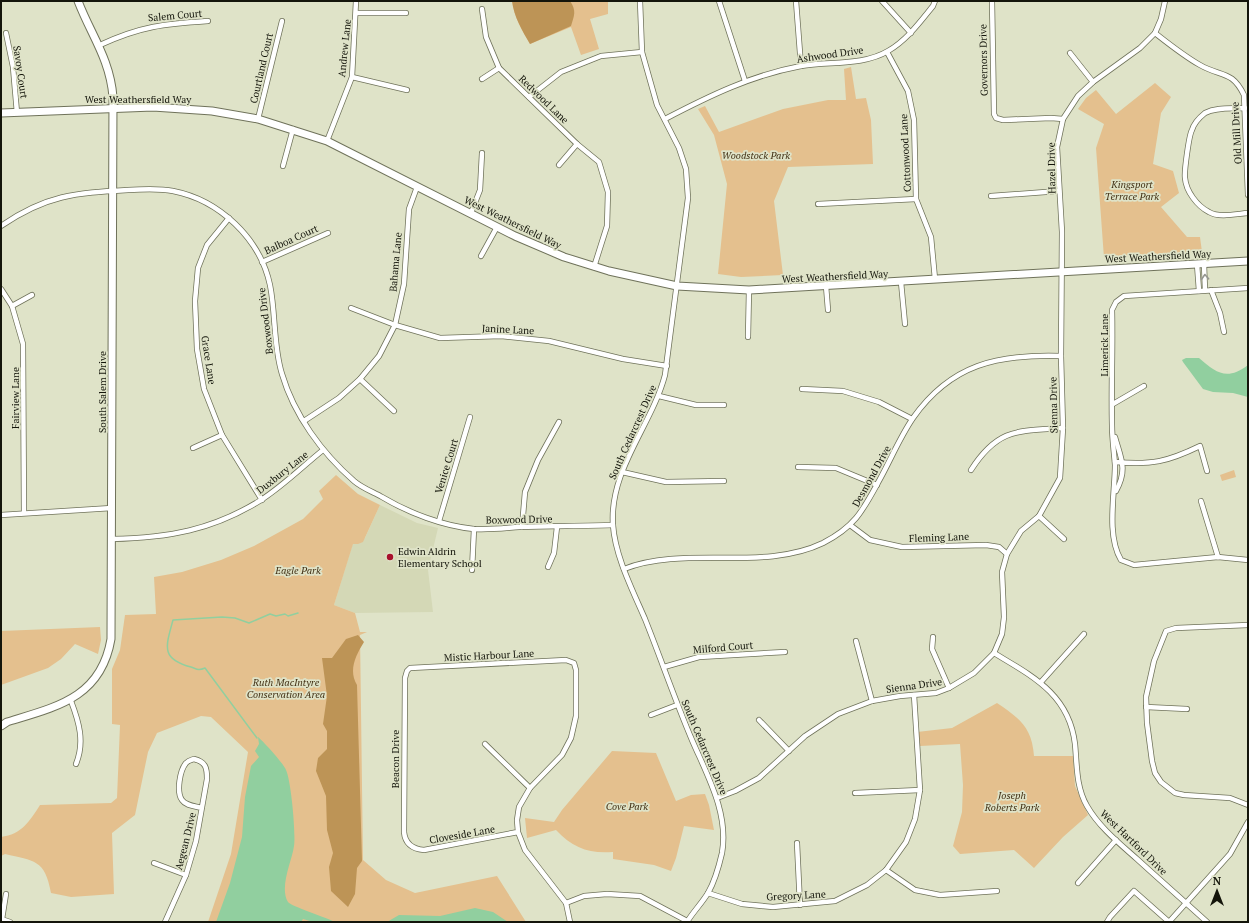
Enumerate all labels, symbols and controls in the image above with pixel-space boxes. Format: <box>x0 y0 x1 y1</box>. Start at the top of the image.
street label: Salem Court <box>147 7 203 24</box>
street label: Andrew Lane <box>335 18 354 78</box>
street label: Governors Drive <box>976 24 991 96</box>
street label: Courtland Court <box>247 31 276 105</box>
street label: Ashwood Drive <box>796 43 864 66</box>
street label: Savoy Court <box>10 45 31 100</box>
street label: Redwood Lane <box>516 72 571 126</box>
street label: West Weathersfield Way <box>85 93 192 106</box>
street label: Old Mill Drive <box>1228 101 1245 164</box>
street label: Cottonwood Lane <box>897 114 914 192</box>
street label: Hazel Drive <box>1045 142 1058 194</box>
park label: Woodstock Park <box>722 149 790 162</box>
park label: Kingsport Terrace Park <box>1105 178 1159 203</box>
street label: West Weathersfield Way <box>462 193 564 252</box>
street label: Balboa Court <box>262 222 320 257</box>
street label: Bahama Lane <box>386 232 405 292</box>
street label: West Weathersfield Way <box>1104 247 1213 266</box>
street label: West Weathersfield Way <box>781 267 890 286</box>
one-way arrow <box>1200 274 1209 280</box>
street label: Boxwood Drive <box>255 287 276 355</box>
street label: Limerick Lane <box>1098 314 1111 376</box>
street label: Janine Lane <box>482 322 534 337</box>
street label: Grace Lane <box>198 335 219 385</box>
street label: South Salem Drive <box>96 351 109 433</box>
street label: Fairview Lane <box>9 367 22 429</box>
street label: Sienna Drive <box>1047 377 1060 433</box>
street label: South Cedarcrest Drive <box>606 383 659 482</box>
street label: Venice Court <box>432 437 461 495</box>
street label: Desmond Drive <box>849 443 894 509</box>
street label: Duxbury Lane <box>254 448 311 497</box>
street label: Boxwood Drive <box>486 512 553 527</box>
street label: Fleming Lane <box>909 530 969 545</box>
place label: Edwin Aldrin Elementary School <box>398 545 482 570</box>
marker: Edwin Aldrin Elementary School <box>385 552 395 562</box>
park label: Eagle Park <box>274 564 321 577</box>
street label: Milford Court <box>692 638 754 657</box>
street label: Mistic Harbour Lane <box>443 647 535 664</box>
street label: Sienna Drive <box>885 675 943 696</box>
park label: Ruth MacIntyre Conservation Area <box>247 676 325 701</box>
street label: South Cedarcrest Drive <box>679 698 730 797</box>
street label: Beacon Drive <box>389 730 402 788</box>
park label: Joseph Roberts Park <box>984 789 1039 814</box>
park label: Cove Park <box>606 800 648 813</box>
street label: West Hartford Drive <box>1097 807 1170 878</box>
street label: Aegean Drive <box>172 811 199 871</box>
street label: Cloveside Lane <box>428 822 496 847</box>
north arrow <box>1197 871 1237 911</box>
text: N <box>1213 874 1222 888</box>
street label: Gregory Lane <box>766 887 826 904</box>

